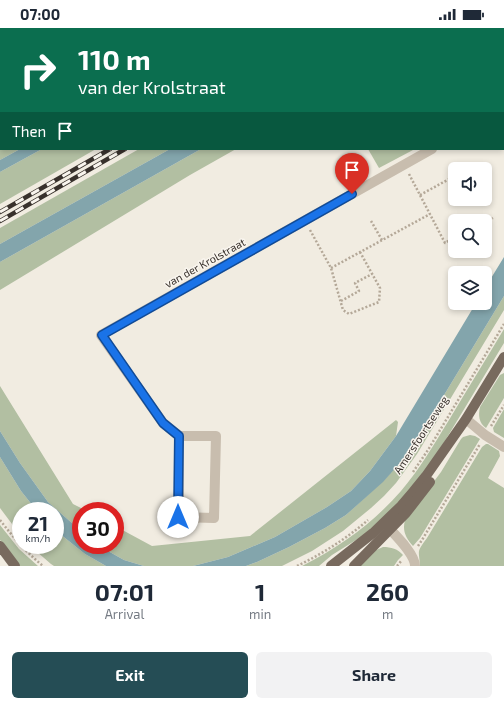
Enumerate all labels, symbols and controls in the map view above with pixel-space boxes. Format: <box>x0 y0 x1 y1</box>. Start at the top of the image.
text: 07:00 <box>20 5 60 23</box>
text: 110 m <box>78 42 151 76</box>
icon: right <box>12 44 64 96</box>
text: van der Krolstraat <box>78 76 226 98</box>
icon: arrive <box>54 120 76 142</box>
text: Then <box>12 122 46 140</box>
pin <box>335 153 369 194</box>
icon: arrive <box>341 159 363 181</box>
map controls <box>448 162 492 310</box>
button: sound <box>448 162 492 206</box>
button: search <box>448 214 492 258</box>
street label: van der Krolstraat <box>162 235 247 290</box>
button: layers <box>448 266 492 310</box>
street label: Amersfoortseweg <box>391 393 451 476</box>
position arrow <box>157 496 199 538</box>
speed limit sign: 30 <box>72 502 124 554</box>
text: 21 <box>28 511 48 535</box>
text: km/h <box>26 532 50 544</box>
text: 07:01 <box>95 577 154 606</box>
text: 1 <box>255 577 265 606</box>
text: 260 <box>366 577 409 606</box>
text: Arrival <box>105 606 144 622</box>
text: min <box>249 606 271 622</box>
text: m <box>382 606 393 622</box>
button: Exit <box>12 652 248 698</box>
button: Share <box>256 652 492 698</box>

